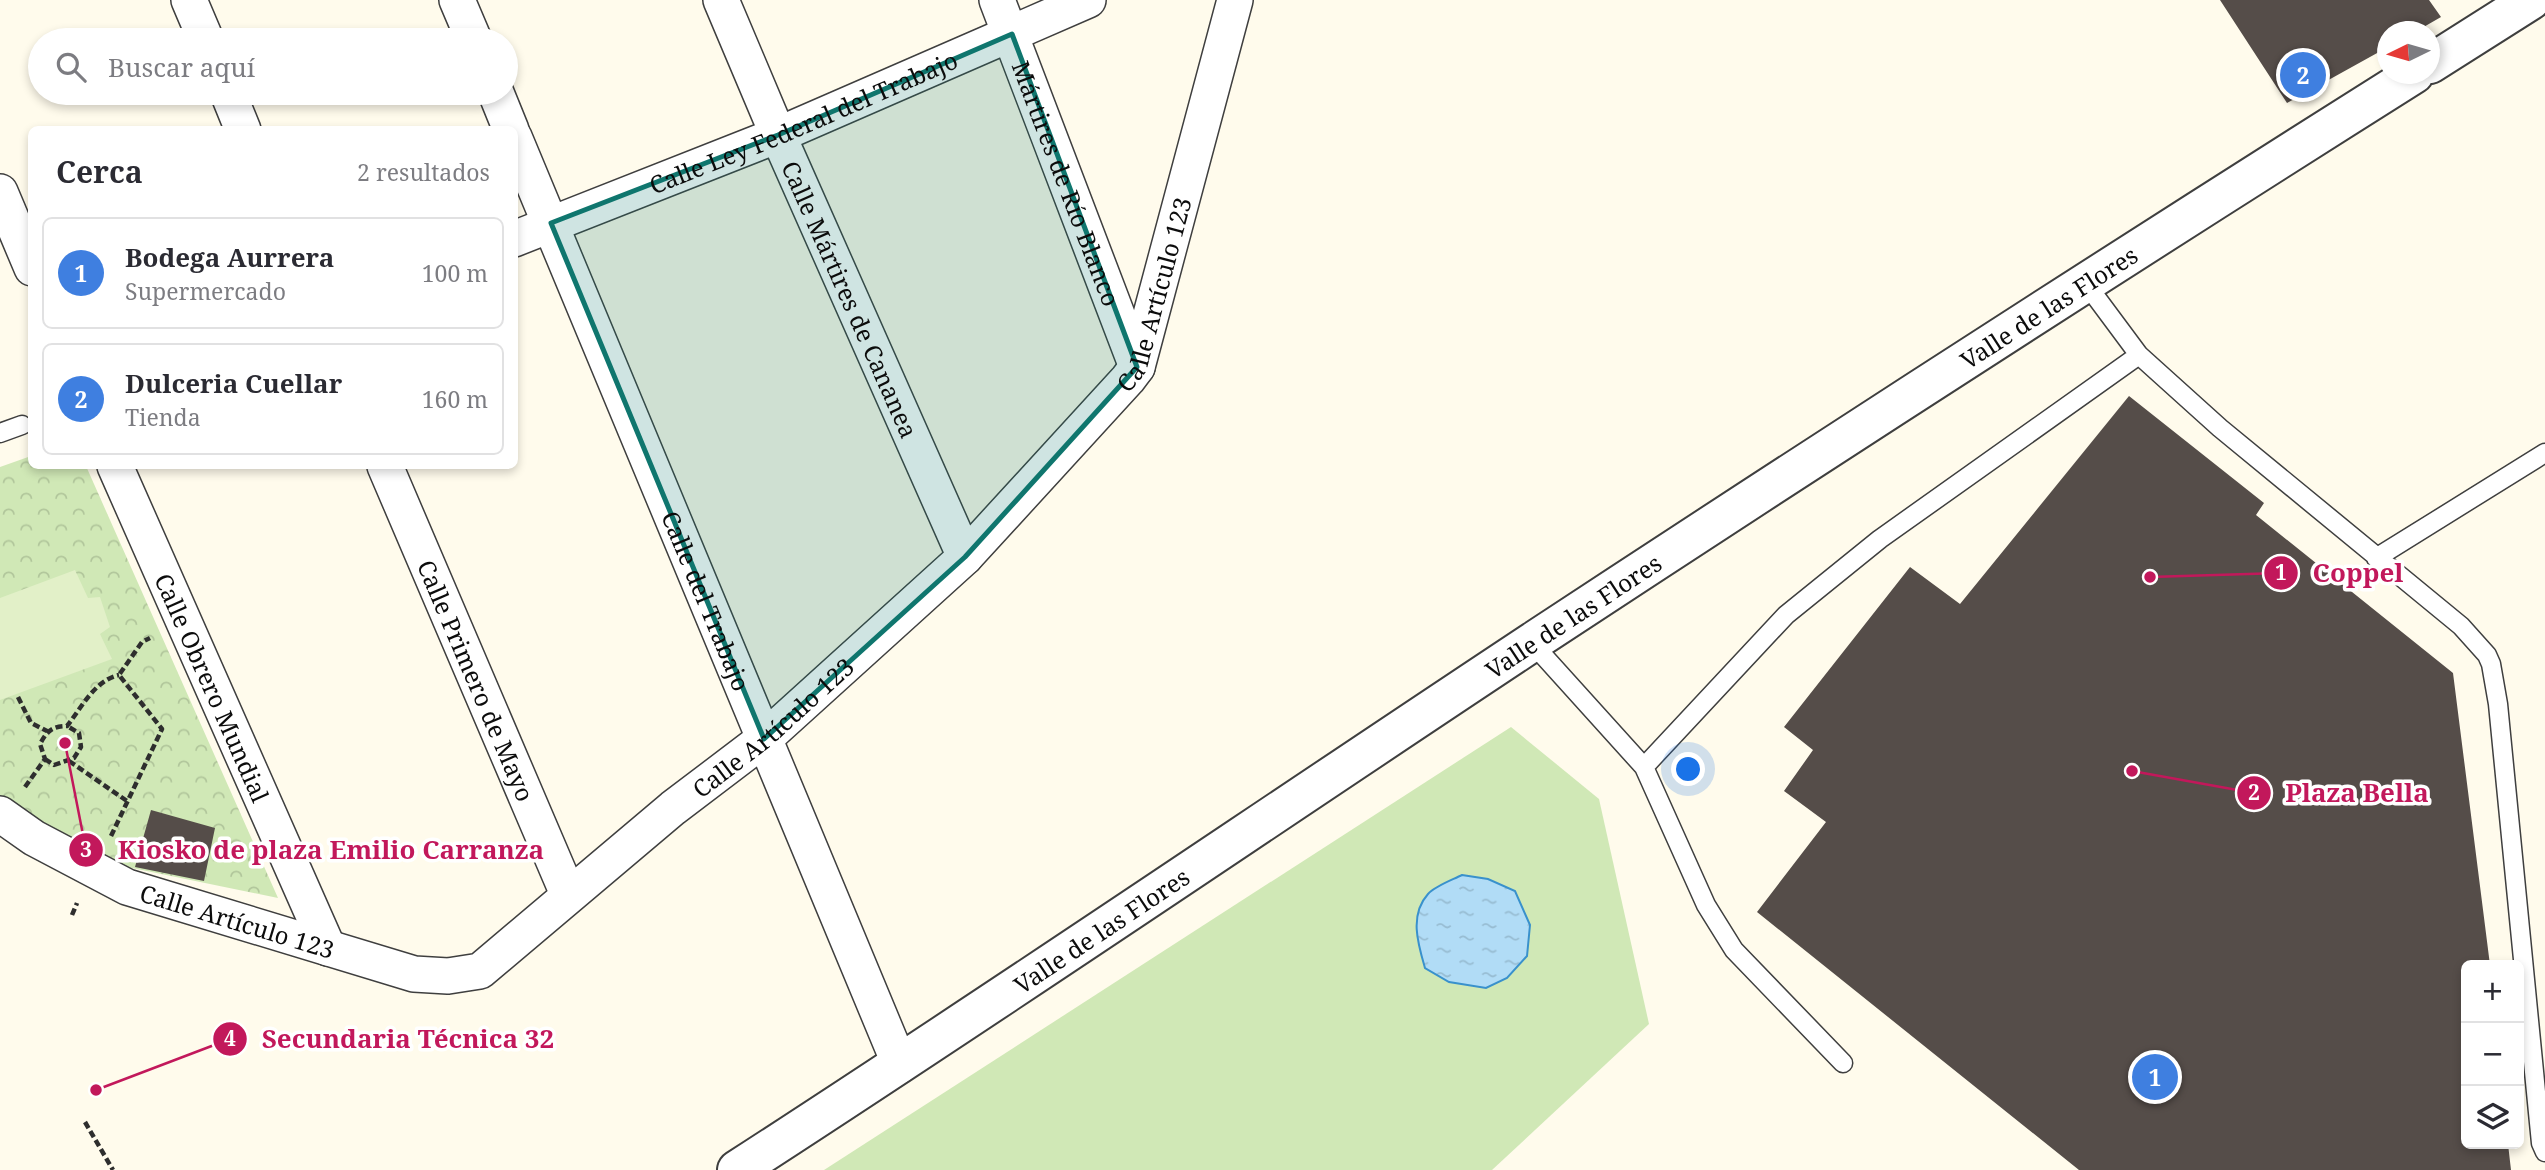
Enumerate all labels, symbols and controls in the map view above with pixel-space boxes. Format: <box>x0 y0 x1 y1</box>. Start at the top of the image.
north arrow <box>2377 21 2440 84</box>
search box <box>28 28 518 105</box>
street label: Calle Ley Federal del Trabajo <box>644 42 962 201</box>
icon: search <box>52 48 90 86</box>
text: Buscar aquí <box>108 49 255 85</box>
pin: 2 <box>2280 49 2326 101</box>
street label: Mártires de Río Blanco <box>1005 56 1129 310</box>
text: Cerca <box>56 151 143 192</box>
street label: Calle Mártires de Cananea <box>775 155 927 443</box>
text: 2 resultados <box>357 156 490 188</box>
street label: Calle Artículo 123 <box>1108 193 1198 398</box>
street label: Valle de las Flores <box>1953 238 2143 376</box>
text: Bodega Aurrera <box>125 239 334 275</box>
text: 1 <box>75 257 88 289</box>
text: 100 m <box>422 257 488 289</box>
text: Supermercado <box>125 275 286 307</box>
text: Dulceria Cuellar <box>125 365 342 401</box>
text: 2 <box>75 383 88 415</box>
text: 160 m <box>422 383 488 415</box>
text: Tienda <box>125 401 201 433</box>
street label: Calle del Trabajo <box>655 506 759 695</box>
street label: Valle de las Flores <box>1478 546 1667 686</box>
callout: Coppel <box>2263 550 2417 597</box>
street label: Calle Primero de Mayo <box>410 554 543 806</box>
text: Coppel <box>2313 554 2403 590</box>
text: 1 <box>2275 558 2287 586</box>
street label: Calle Obrero Mundial <box>148 568 278 808</box>
street label: Calle Artículo 123 <box>685 650 860 805</box>
your location <box>1671 752 1705 786</box>
callout: Plaza Bella <box>2236 769 2443 816</box>
text: Plaza Bella <box>2285 774 2429 810</box>
text: 2 <box>2248 778 2260 806</box>
callout: Kiosko de plaza Emilio Carranza <box>69 826 558 873</box>
text: Kiosko de plaza Emilio Carranza <box>118 831 544 867</box>
text: 3 <box>80 835 92 863</box>
street label: Valle de las Flores <box>1007 860 1195 1001</box>
street label: Calle Artículo 123 <box>136 875 339 965</box>
map controls <box>2461 960 2524 1149</box>
button: + <box>2461 960 2524 1023</box>
callout: Secundaria Técnica 32 <box>213 1015 568 1062</box>
text: Secundaria Técnica 32 <box>262 1020 554 1056</box>
button: − <box>2461 1023 2524 1086</box>
text: 4 <box>224 1024 236 1052</box>
pin: 1 <box>2132 1051 2178 1103</box>
button: layers <box>2461 1086 2524 1149</box>

